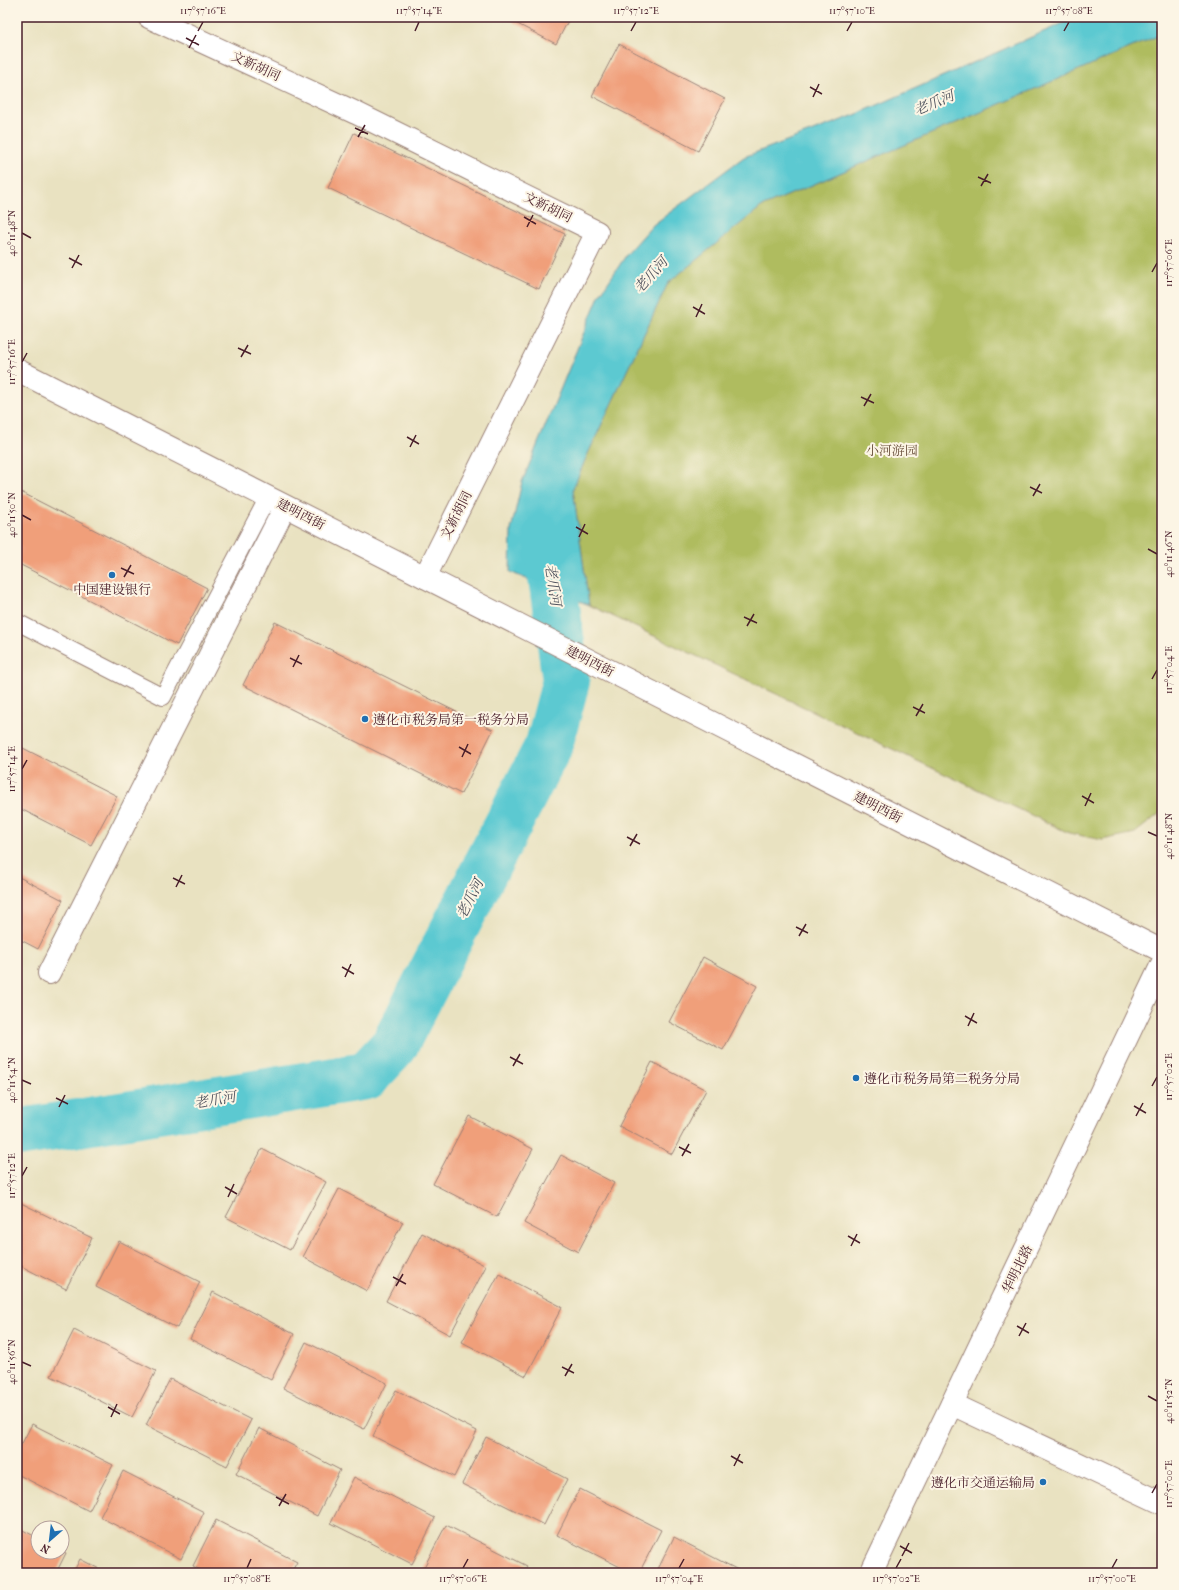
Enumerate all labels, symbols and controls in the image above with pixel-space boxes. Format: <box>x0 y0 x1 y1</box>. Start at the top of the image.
text: 117°57'16"E <box>180 5 226 17</box>
text: 117°57'14"E <box>396 5 442 17</box>
text: 117°57'12"E <box>613 5 659 17</box>
text: 117°57'10"E <box>829 5 875 17</box>
text: 117°57'08"E <box>1045 5 1093 17</box>
street label: 文新胡同 <box>229 48 283 84</box>
water label: 老爪河 <box>911 86 959 119</box>
street label: 文新胡同 <box>521 189 575 225</box>
text: 40°11'48"N <box>6 209 18 256</box>
text: 117°57'06"E <box>1163 239 1175 287</box>
water label: 老爪河 <box>631 251 673 296</box>
text: 117°57'16"E <box>6 339 18 385</box>
park label: 小河游园 <box>866 443 918 458</box>
street label: 文新胡同 <box>438 488 474 542</box>
text: 40°11'50"N <box>6 492 18 538</box>
street label: 建明西街 <box>274 496 328 532</box>
text: 40°11'46"N <box>1163 530 1175 578</box>
water label: 老爪河 <box>542 563 565 610</box>
marker: 中国建设银行 <box>107 570 117 580</box>
place label: 中国建设银行 <box>73 582 151 597</box>
street label: 建明西街 <box>563 643 617 679</box>
text: 117°57'04"E <box>1163 646 1175 694</box>
place label: 遵化市税务局第一税务分局 <box>373 712 529 727</box>
marker: 遵化市税务局第一税务分局 <box>360 714 370 724</box>
text: 117°57'14"E <box>6 746 18 792</box>
street label: 建明西街 <box>851 789 905 825</box>
text: 40°11'48"N <box>1163 812 1175 859</box>
water label: 老爪河 <box>453 874 488 922</box>
text: 117°57'02"E <box>1163 1053 1175 1101</box>
text: 40°11'54"N <box>6 1057 18 1103</box>
place label: 遵化市税务局第二税务分局 <box>864 1071 1020 1086</box>
marker: 遵化市税务局第二税务分局 <box>851 1073 861 1083</box>
water label: 老爪河 <box>193 1088 240 1112</box>
text: 117°57'12"E <box>6 1153 18 1199</box>
street label: 华明北路 <box>999 1242 1035 1296</box>
text: 40°11'56"N <box>6 1339 18 1385</box>
text: 40°11'52"N <box>1163 1378 1175 1424</box>
text: 117°57'00"E <box>1163 1460 1175 1508</box>
place label: 遵化市交通运输局 <box>931 1475 1035 1490</box>
marker: 遵化市交通运输局 <box>1038 1477 1048 1487</box>
north arrow <box>30 1520 70 1560</box>
text: N <box>38 1540 52 1556</box>
text: 117°57'08"E <box>223 1573 271 1585</box>
text: 117°57'06"E <box>439 1573 487 1585</box>
text: 117°57'04"E <box>655 1573 703 1585</box>
text: 117°57'02"E <box>872 1573 920 1585</box>
text: 117°57'00"E <box>1088 1573 1136 1585</box>

